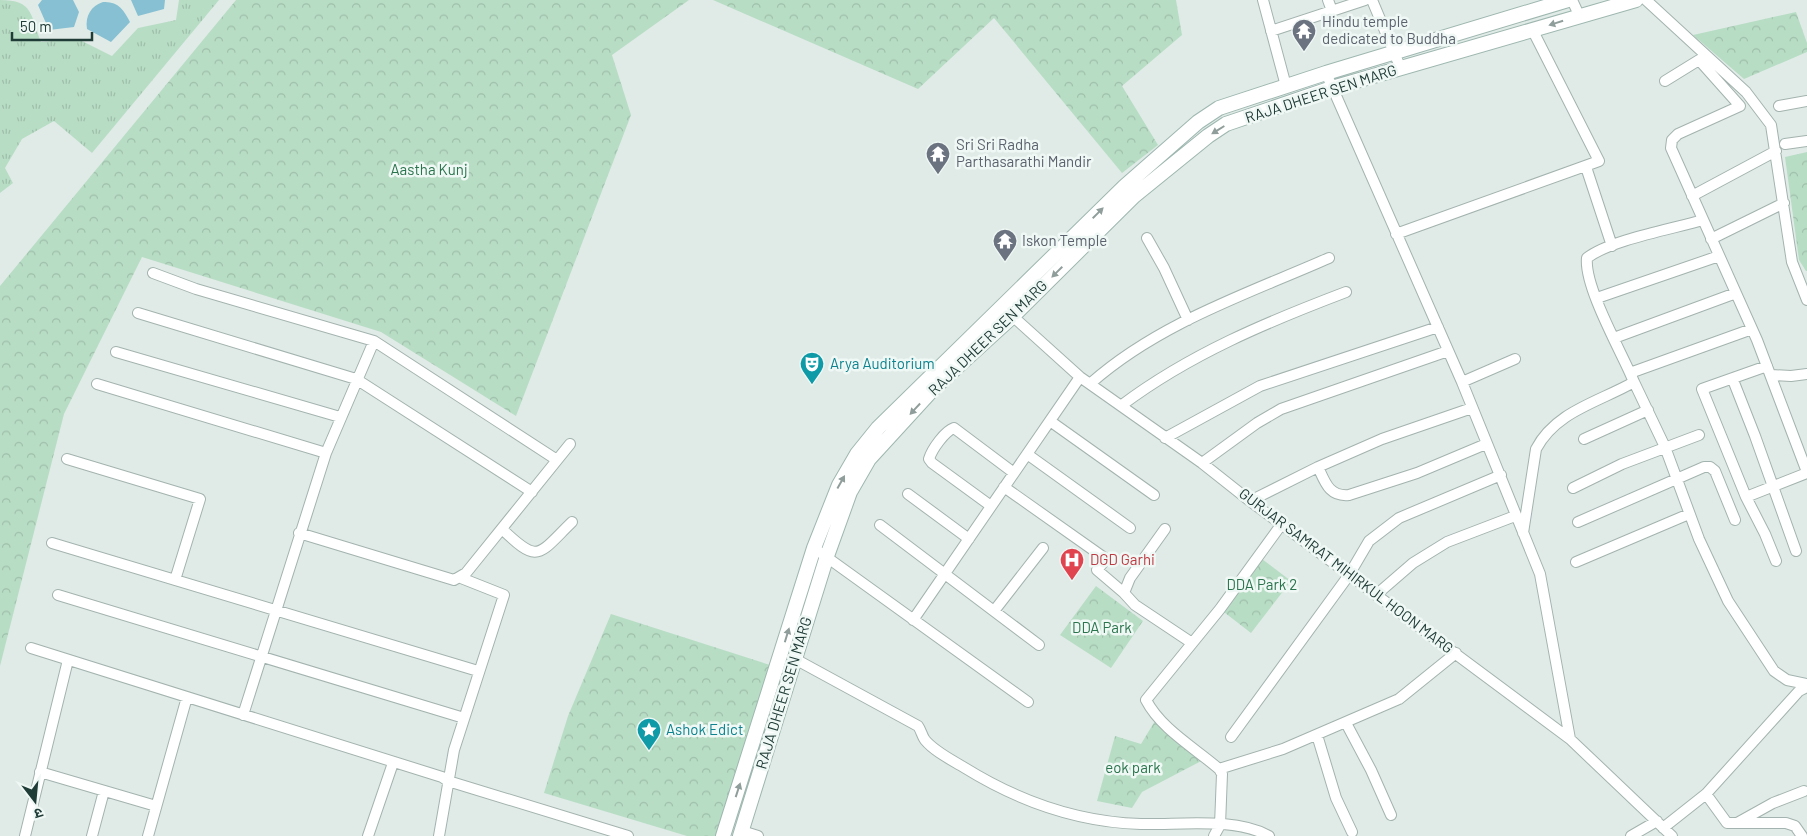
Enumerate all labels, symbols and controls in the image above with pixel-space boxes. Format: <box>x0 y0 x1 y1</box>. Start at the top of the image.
scale bar <box>12 10 92 42</box>
place label: Hindu temple dedicated to Buddha <box>1322 12 1456 47</box>
text: 50 m <box>20 17 52 35</box>
temple icon: Hindu temple dedicated to Buddha <box>1291 18 1317 52</box>
one-way arrow <box>1548 20 1563 27</box>
street label: RAJA DHEER SEN MARG <box>1243 60 1399 126</box>
one-way arrow <box>1211 125 1224 134</box>
place label: Sri Sri Radha Parthasarathi Mandir <box>956 135 1092 170</box>
temple icon: Sri Sri Radha Parthasarathi Mandir <box>925 141 951 175</box>
park label: Aastha Kunj <box>390 160 468 178</box>
one-way arrow <box>1091 207 1103 219</box>
temple icon: Iskon Temple <box>992 228 1018 262</box>
place label: Iskon Temple <box>1022 231 1107 249</box>
one-way arrow <box>1051 266 1063 278</box>
street label: RAJA DHEER SEN MARG <box>924 276 1051 399</box>
theatre icon: Arya Auditorium <box>799 351 825 385</box>
place label: Arya Auditorium <box>830 354 935 372</box>
one-way arrow <box>909 402 921 414</box>
one-way arrow <box>837 474 845 489</box>
street label: GURJAR SAMRAT MIHIRKUL HOON MARG <box>1236 484 1457 657</box>
hospital icon: DGD Garhi <box>1059 547 1085 581</box>
place label: DGD Garhi <box>1090 550 1155 568</box>
park label: DDA Park 2 <box>1227 575 1297 593</box>
street label: RAJA DHEER SEN MARG <box>751 614 815 771</box>
park label: DDA Park <box>1072 618 1132 636</box>
one-way arrow <box>784 627 792 642</box>
place icon: Ashok Edict <box>636 717 662 751</box>
place label: Ashok Edict <box>666 720 743 738</box>
park label: eok park <box>1105 758 1161 776</box>
north arrow <box>10 776 60 826</box>
one-way arrow <box>735 782 743 797</box>
text: उ <box>32 805 45 823</box>

